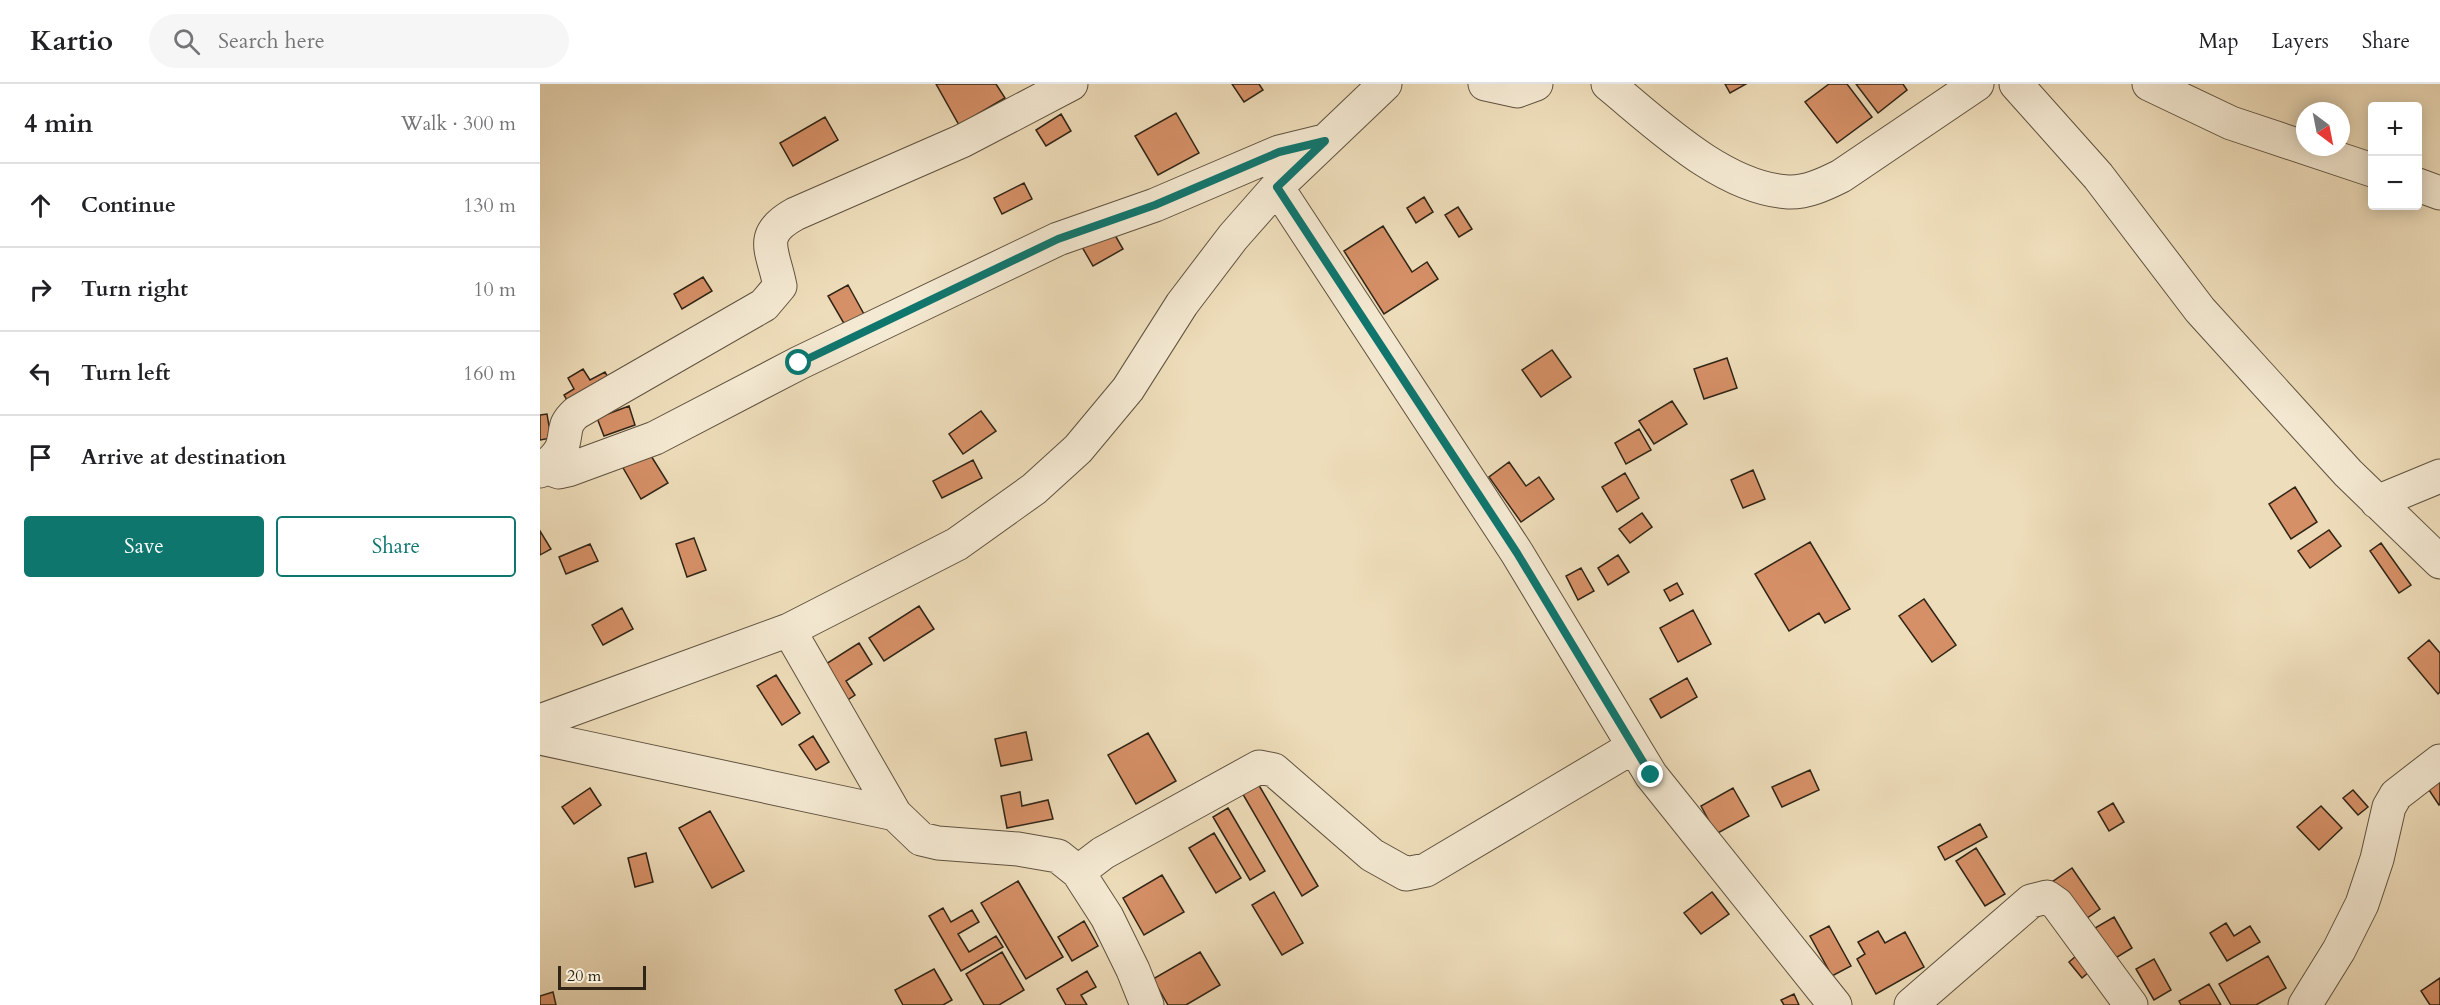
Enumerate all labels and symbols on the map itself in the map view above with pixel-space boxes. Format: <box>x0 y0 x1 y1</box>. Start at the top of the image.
north arrow <box>2296 102 2350 156</box>
route start <box>785 349 811 375</box>
route end <box>1637 761 1663 787</box>
scale bar <box>558 963 646 990</box>

